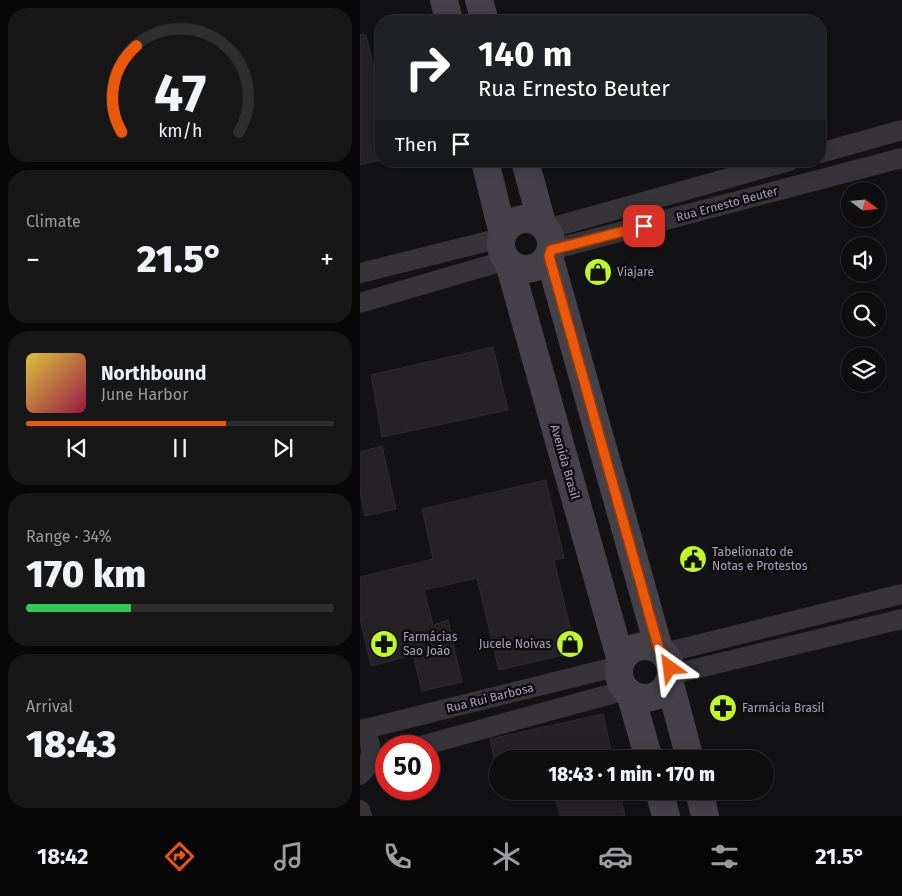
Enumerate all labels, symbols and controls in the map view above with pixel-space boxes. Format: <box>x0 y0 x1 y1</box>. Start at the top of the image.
text: 140 m <box>478 33 572 75</box>
icon: right <box>395 35 460 100</box>
text: 47 <box>154 62 206 125</box>
text: Rua Ernesto Beuter <box>478 75 670 102</box>
text: km/h <box>158 120 202 142</box>
icon: arrive <box>447 130 475 158</box>
text: Then <box>395 133 437 156</box>
north arrow <box>841 182 886 228</box>
map controls <box>841 182 886 392</box>
street label: Rua Ernesto Beuter <box>675 184 780 224</box>
pin <box>623 205 665 247</box>
text: Climate <box>26 212 81 231</box>
icon: arrive <box>630 212 658 240</box>
text: 21.5° <box>137 236 223 282</box>
button: sound <box>841 237 886 282</box>
text: − <box>26 243 40 276</box>
text: + <box>320 243 334 276</box>
shop icon: Viajare <box>583 257 613 287</box>
place label: Viajare <box>617 265 654 279</box>
button: search <box>841 292 886 337</box>
button: layers <box>841 347 886 392</box>
text: Northbound <box>101 362 206 385</box>
text: June Harbor <box>101 385 188 404</box>
street label: Avenida Brasil <box>548 423 582 501</box>
icon: previous <box>63 434 91 462</box>
icon: pause <box>166 434 194 462</box>
icon: next <box>269 434 297 462</box>
text: Range · 34% <box>26 527 112 546</box>
public building icon: Tabelionato de Notas e Protestos <box>678 544 708 574</box>
place label: Tabelionato de Notas e Protestos <box>712 545 808 573</box>
text: 170 km <box>26 551 146 597</box>
pharmacy icon: Farmácias Sao João <box>369 629 399 659</box>
shop icon: Jucele Noivas <box>555 629 585 659</box>
place label: Farmácias Sao João <box>403 630 458 658</box>
place label: Jucele Noivas <box>479 637 551 651</box>
position arrow <box>643 641 695 693</box>
street label: Rua Rui Barbosa <box>445 680 535 716</box>
pharmacy icon: Farmácia Brasil <box>708 693 738 723</box>
text: Arrival <box>26 697 73 716</box>
place label: Farmácia Brasil <box>742 701 825 715</box>
text: 18:43 <box>26 721 117 767</box>
speed limit sign: 50 <box>375 735 440 800</box>
text: 18:43 · 1 min · 170 m <box>548 763 715 786</box>
icon: directions <box>162 839 197 874</box>
icon: music <box>271 839 306 874</box>
icon: phone <box>380 839 415 874</box>
icon: climate <box>489 839 524 874</box>
icon: car <box>598 839 633 874</box>
icon: filters <box>707 839 742 874</box>
text: 18:42 <box>37 843 88 870</box>
text: 21.5° <box>815 843 865 870</box>

